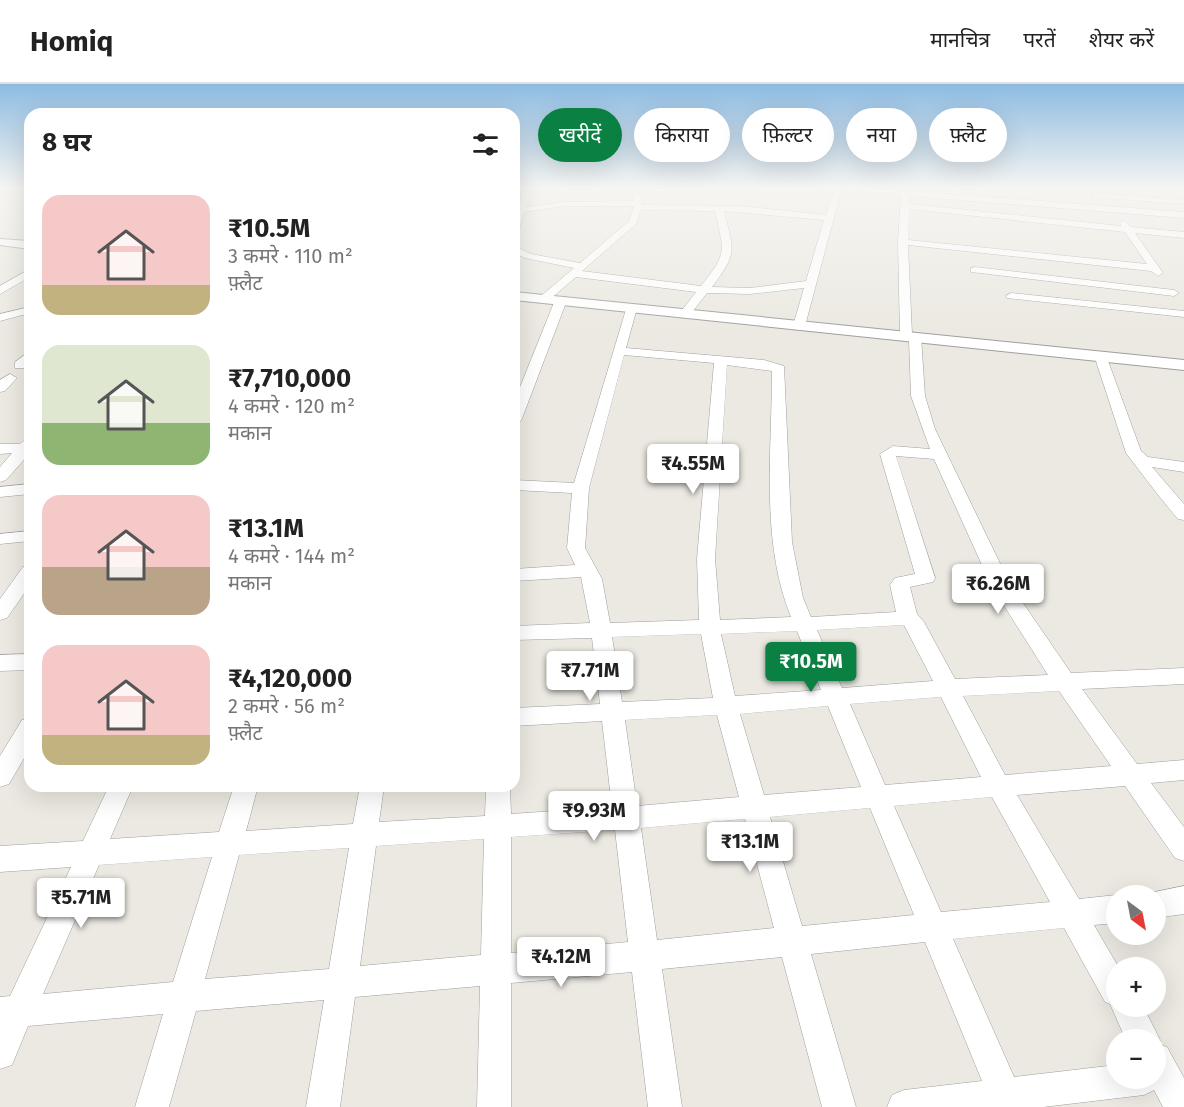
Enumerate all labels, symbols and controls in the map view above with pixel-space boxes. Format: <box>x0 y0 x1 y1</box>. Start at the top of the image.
text: Homiq <box>30 25 113 58</box>
text: मानचित्र <box>930 27 990 53</box>
text: परतें <box>1023 27 1056 53</box>
text: शेयर करें <box>1089 27 1154 53</box>
chip: खरीदें <box>538 108 622 162</box>
chip: किराया <box>634 108 730 162</box>
chip: फ़िल्टर <box>742 108 834 162</box>
chip: नया <box>846 108 917 162</box>
chip: फ़्लैट <box>929 108 1007 162</box>
text: 8 घर <box>42 127 92 158</box>
icon: filters <box>469 128 502 161</box>
text: ₹10.5M <box>228 213 310 244</box>
icon: home <box>90 219 162 291</box>
text: 3 कमरे · 110 m² <box>228 244 353 268</box>
text: फ़्लैट <box>228 271 263 295</box>
text: ₹7,710,000 <box>228 363 351 394</box>
icon: home <box>90 369 162 441</box>
text: 4 कमरे · 120 m² <box>228 394 355 418</box>
text: मकान <box>228 421 272 445</box>
pin: ₹4.55M <box>644 444 742 495</box>
text: ₹4.55M <box>661 451 725 475</box>
text: ₹13.1M <box>228 513 304 544</box>
icon: home <box>90 519 162 591</box>
text: 4 कमरे · 144 m² <box>228 544 355 568</box>
pin: ₹6.26M <box>949 564 1047 615</box>
text: मकान <box>228 571 272 595</box>
text: ₹6.26M <box>966 571 1030 595</box>
pin: ₹10.5M <box>762 642 860 693</box>
text: ₹10.5M <box>779 649 843 673</box>
pin: ₹7.71M <box>541 651 639 702</box>
text: ₹7.71M <box>560 658 620 682</box>
text: ₹4,120,000 <box>228 663 352 694</box>
icon: home <box>90 669 162 741</box>
text: 2 कमरे · 56 m² <box>228 694 345 718</box>
text: फ़्लैट <box>228 721 263 745</box>
pin: ₹9.93M <box>545 791 643 842</box>
text: ₹9.93M <box>562 798 626 822</box>
pin: ₹13.1M <box>701 822 799 873</box>
text: ₹13.1M <box>721 829 779 853</box>
pin: ₹5.71M <box>32 878 130 929</box>
text: ₹5.71M <box>51 885 111 909</box>
north arrow <box>1106 885 1166 945</box>
map controls <box>1106 885 1166 1089</box>
pin: ₹4.12M <box>512 937 610 988</box>
text: ₹4.12M <box>531 944 591 968</box>
button: + <box>1106 957 1166 1017</box>
button: − <box>1106 1029 1166 1089</box>

